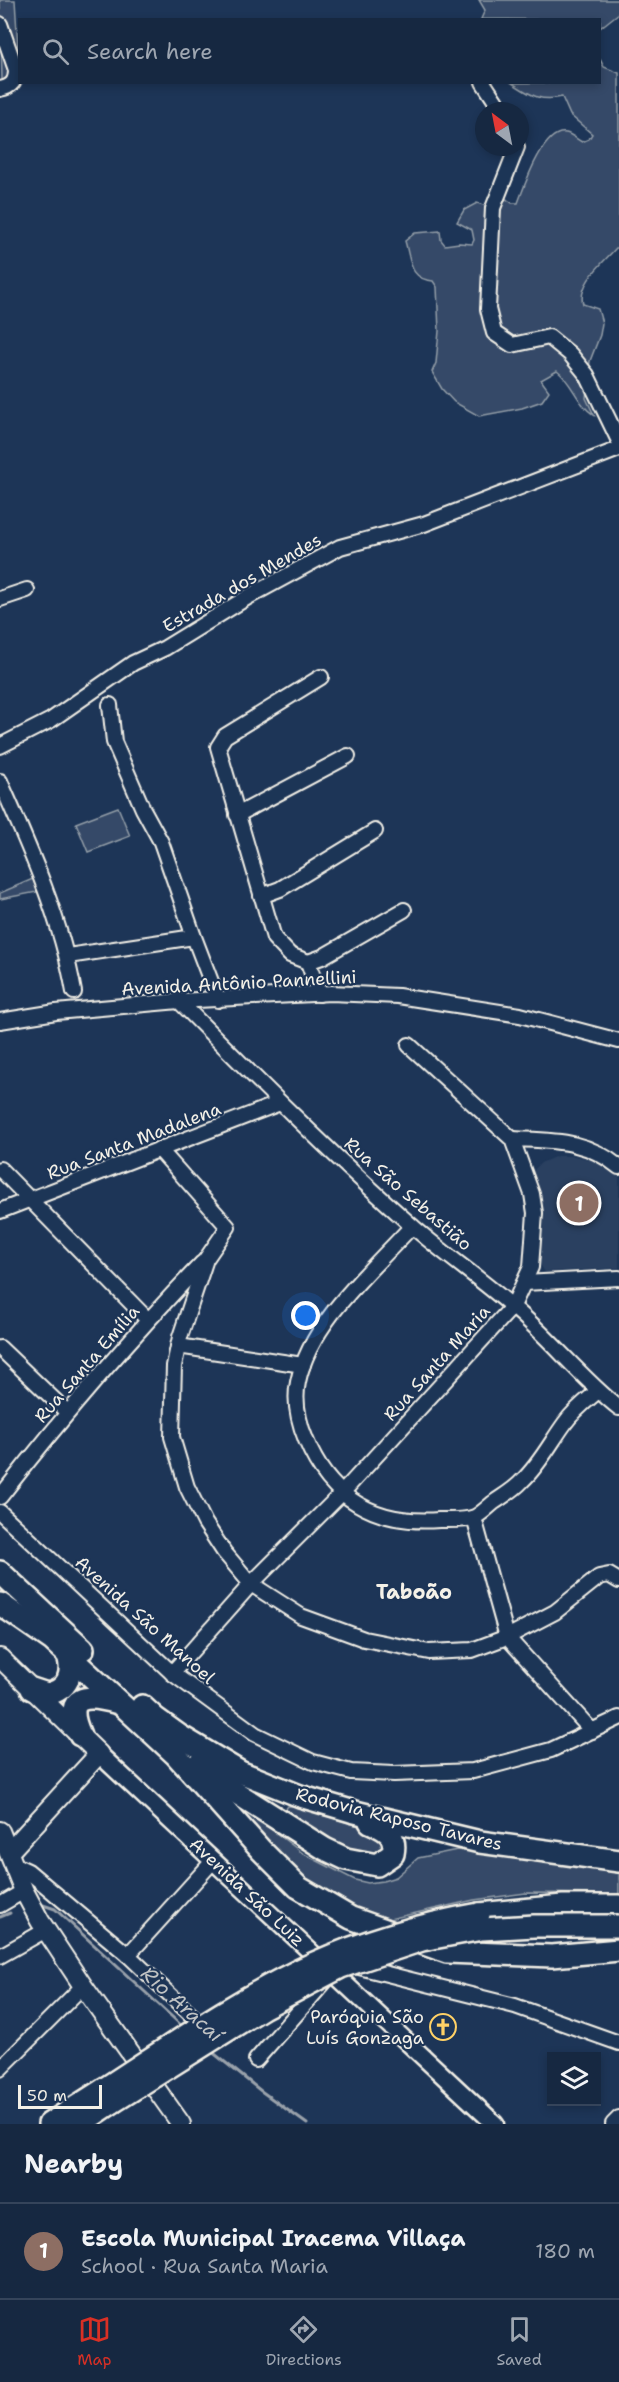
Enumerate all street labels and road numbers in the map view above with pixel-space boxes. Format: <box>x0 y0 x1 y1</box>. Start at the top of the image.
street label: Estrada dos Mendes <box>158 528 326 638</box>
street label: Avenida Antônio Pannellini <box>121 965 357 1001</box>
street label: Rua Santa Madalena <box>44 1097 224 1185</box>
street label: Rua São Sebastião <box>339 1132 477 1256</box>
street label: Rua Santa Emília <box>29 1300 145 1428</box>
street label: Rua Santa Maria <box>378 1300 496 1426</box>
street label: Avenida São Manoel <box>70 1551 221 1690</box>
street label: Rodovia Raposo Tavares <box>293 1782 505 1856</box>
street label: Avenida São Luiz <box>184 1832 310 1952</box>

